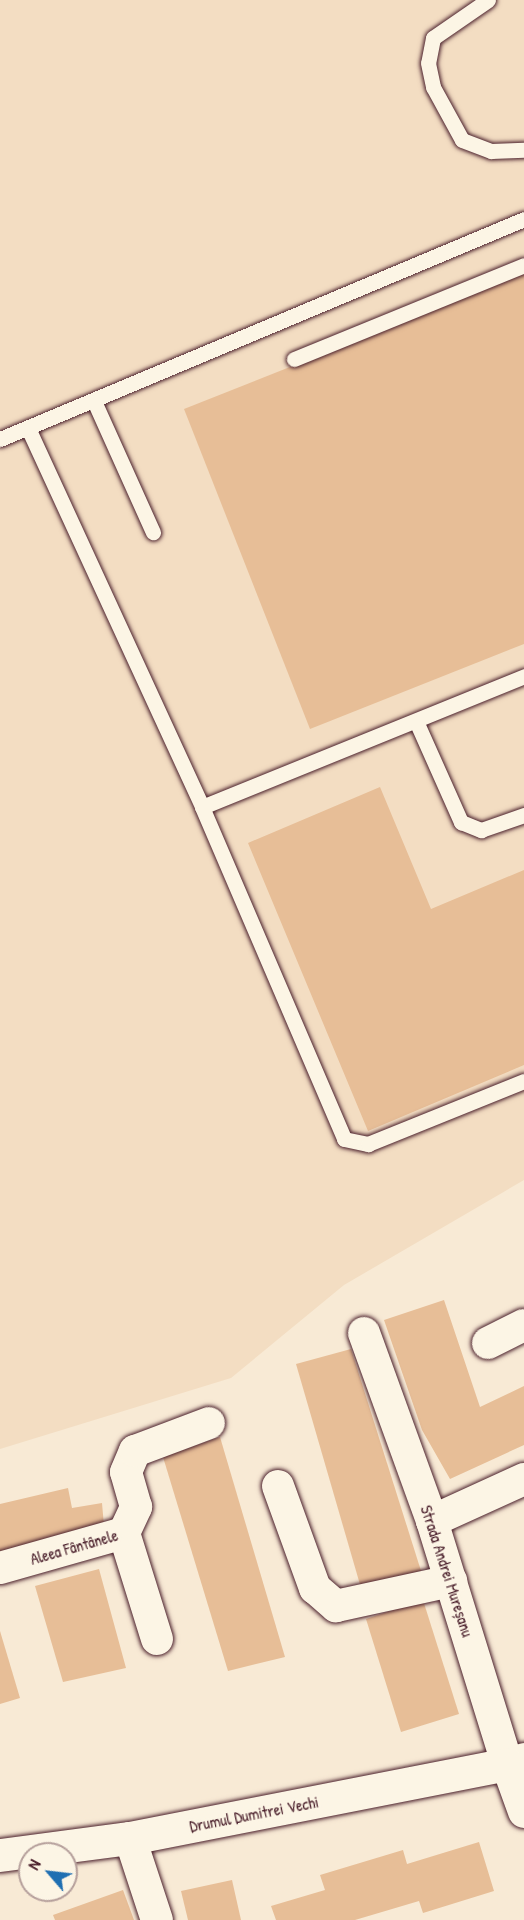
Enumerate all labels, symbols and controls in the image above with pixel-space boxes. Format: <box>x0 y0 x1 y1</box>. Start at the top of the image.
street label: Strada Andrei Mureșanu <box>417 1503 477 1639</box>
street label: Aleea Fântânele <box>28 1525 120 1569</box>
street label: Drumul Dumitrei Vechi <box>188 1792 320 1836</box>
north arrow <box>18 1842 78 1902</box>
text: N <box>22 1856 46 1873</box>

